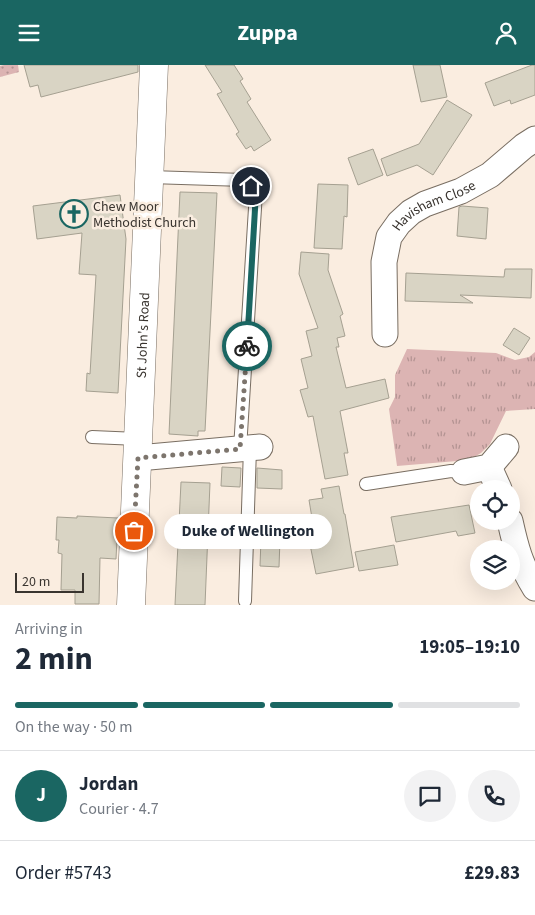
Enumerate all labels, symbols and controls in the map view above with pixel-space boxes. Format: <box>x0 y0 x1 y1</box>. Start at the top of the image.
text: Zuppa <box>237 17 298 49</box>
icon: menu <box>15 19 43 47</box>
icon: person <box>492 19 520 47</box>
pin <box>230 165 272 207</box>
icon: home <box>237 172 265 200</box>
street label: Havisham Close <box>387 176 480 235</box>
place label: Chew Moor Methodist Church <box>93 197 196 233</box>
church icon: Chew Moor Methodist Church <box>59 199 89 229</box>
street label: St John's Road <box>132 292 155 379</box>
courier <box>222 321 272 371</box>
icon: bike <box>233 332 261 360</box>
map controls <box>470 480 520 590</box>
button: locate <box>470 480 520 530</box>
pin <box>113 510 155 552</box>
callout: Duke of Wellington <box>164 513 332 549</box>
icon: bag <box>120 517 148 545</box>
text: Duke of Wellington <box>182 520 314 542</box>
button: layers <box>470 540 520 590</box>
scale bar <box>15 570 84 593</box>
text: 20 m <box>22 572 50 592</box>
text: Arriving in <box>15 618 83 640</box>
text: 19:05–19:10 <box>419 634 520 661</box>
text: 2 min <box>15 636 93 682</box>
text: On the way · 50 m <box>15 716 132 738</box>
button: chat <box>404 770 456 822</box>
button: phone <box>468 770 520 822</box>
text: Jordan <box>79 771 138 798</box>
text: J <box>36 782 46 809</box>
text: Courier · 4.7 <box>79 798 159 820</box>
text: Order #5743 <box>15 860 112 887</box>
text: £29.83 <box>464 860 520 887</box>

